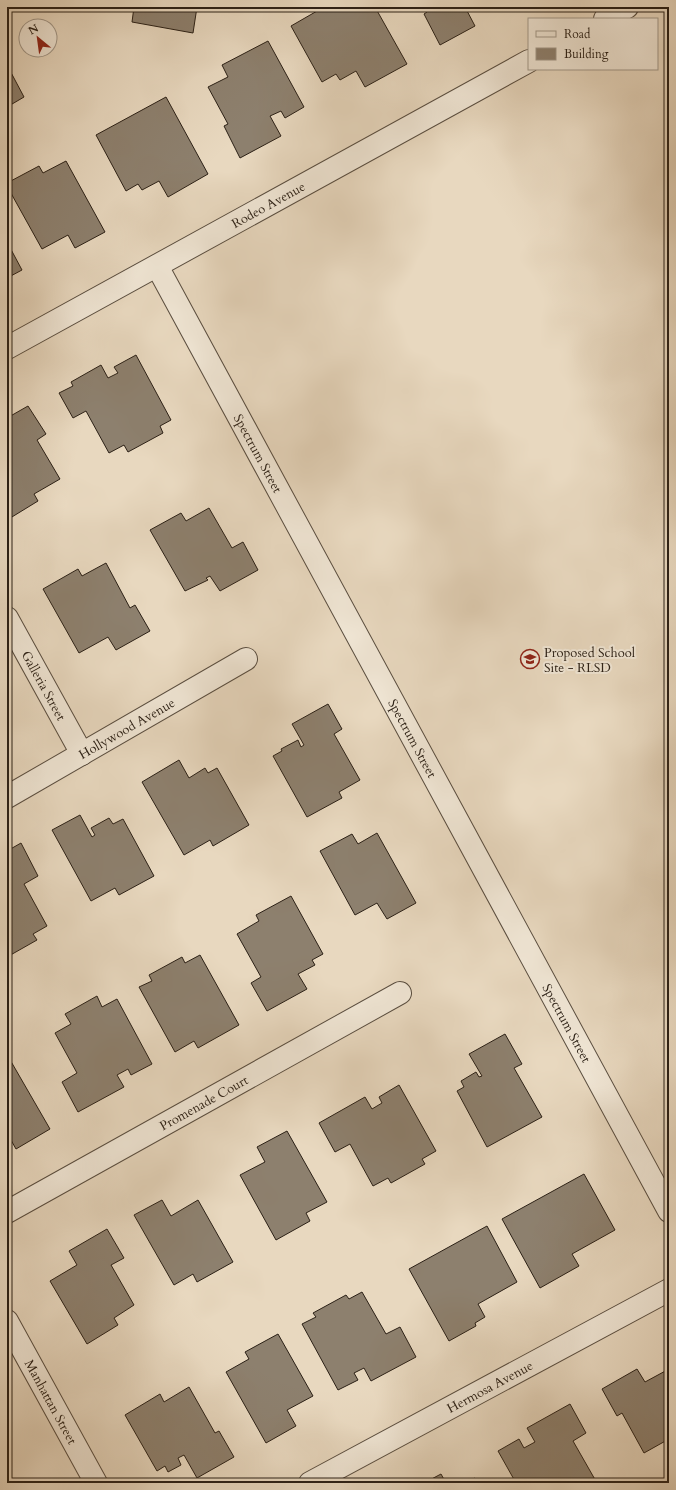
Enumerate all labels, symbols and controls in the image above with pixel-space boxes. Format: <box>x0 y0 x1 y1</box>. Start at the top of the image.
north arrow <box>18 18 58 58</box>
legend <box>528 18 658 70</box>
text: N <box>26 21 42 39</box>
text: Road <box>564 26 591 42</box>
text: Building <box>564 46 609 62</box>
street label: Rodeo Avenue <box>229 178 309 233</box>
street label: Spectrum Street <box>229 411 286 496</box>
place label: Proposed School Site - RLSD <box>544 644 636 677</box>
street label: Galleria Street <box>17 648 70 724</box>
school or university icon: Proposed School Site - RLSD <box>519 648 541 670</box>
street label: Hollywood Avenue <box>76 694 179 764</box>
street label: Spectrum Street <box>383 696 441 781</box>
street label: Spectrum Street <box>538 981 595 1066</box>
street label: Promenade Court <box>157 1071 252 1135</box>
street label: Manhattan Street <box>20 1357 81 1448</box>
street label: Hermosa Avenue <box>444 1357 536 1418</box>

